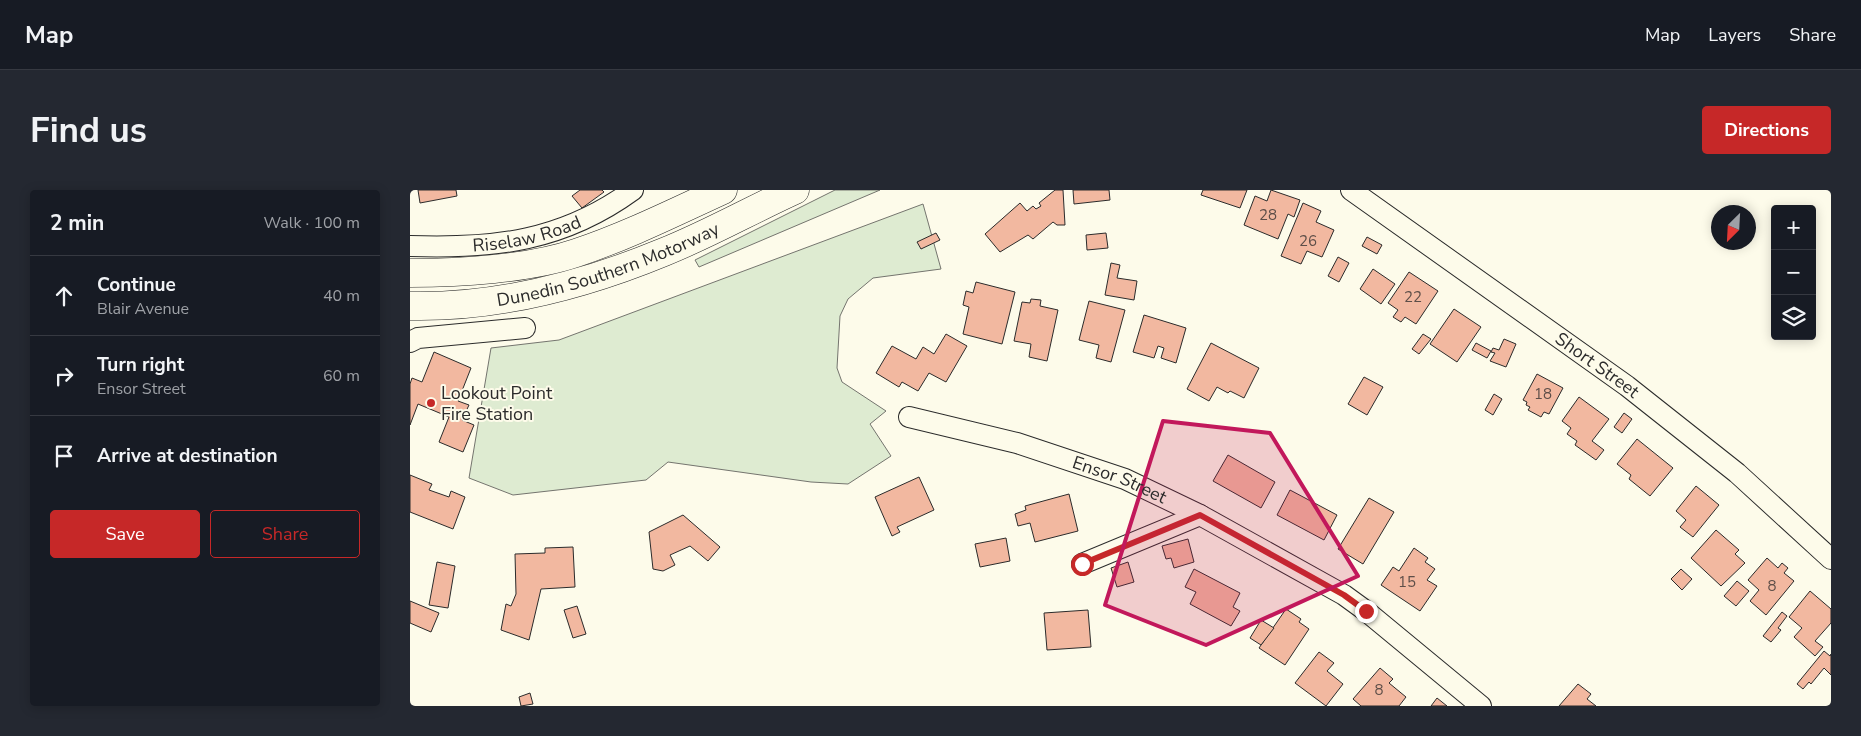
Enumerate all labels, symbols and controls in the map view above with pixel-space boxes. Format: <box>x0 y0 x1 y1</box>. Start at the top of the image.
text: Map <box>25 19 73 51</box>
text: Map <box>1645 23 1680 47</box>
text: Layers <box>1708 23 1761 47</box>
text: Share <box>1789 23 1836 47</box>
button: Directions <box>1702 106 1831 154</box>
text: Find us <box>30 107 147 154</box>
house number: 28 <box>1259 205 1277 225</box>
north arrow <box>1711 205 1756 250</box>
map controls <box>1771 205 1816 340</box>
button: + <box>1771 205 1816 250</box>
text: 2 min <box>50 209 104 237</box>
street label: Riselaw Road <box>472 210 585 258</box>
text: Walk · 100 m <box>264 212 360 234</box>
street label: Dunedin Southern Motorway <box>495 216 724 312</box>
house number: 26 <box>1299 231 1317 251</box>
button: − <box>1771 250 1816 295</box>
text: Continue <box>97 272 176 298</box>
icon: ahead <box>50 282 78 310</box>
text: 40 m <box>323 285 360 307</box>
house number: 22 <box>1404 287 1422 307</box>
button: layers <box>1771 295 1816 340</box>
text: Blair Avenue <box>97 298 189 320</box>
street label: Short Street <box>1550 327 1645 404</box>
text: Turn right <box>97 352 184 378</box>
icon: right <box>50 362 78 390</box>
text: 60 m <box>323 365 360 387</box>
text: Ensor Street <box>97 378 186 400</box>
place label: Lookout Point Fire Station <box>441 381 553 426</box>
house number: 18 <box>1534 384 1552 404</box>
marker: Lookout Point Fire Station <box>425 397 437 409</box>
icon: arrive <box>50 442 78 470</box>
text: Arrive at destination <box>97 443 278 469</box>
street label: Ensor Street <box>1069 450 1171 510</box>
button: Save <box>50 510 200 558</box>
button: Share <box>210 510 360 558</box>
route start <box>1071 553 1094 576</box>
house number: 15 <box>1398 572 1416 592</box>
house number: 8 <box>1767 576 1777 596</box>
route end <box>1355 600 1378 623</box>
house number: 8 <box>1374 680 1384 700</box>

